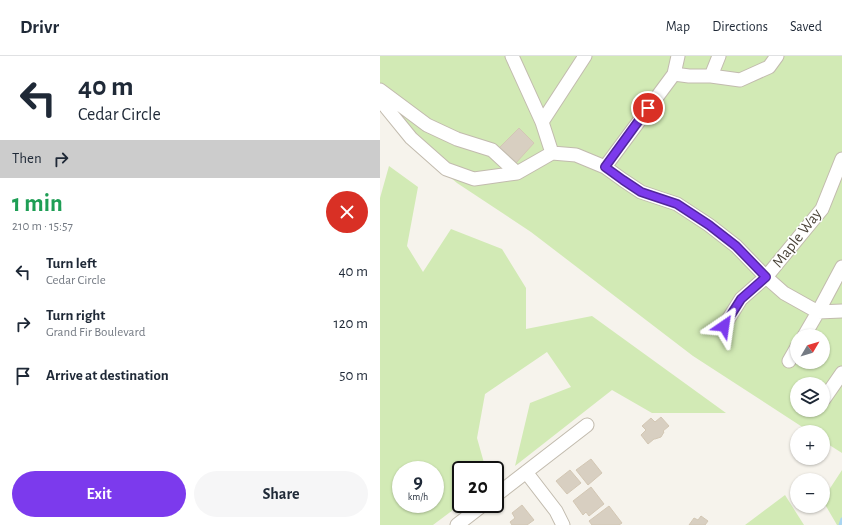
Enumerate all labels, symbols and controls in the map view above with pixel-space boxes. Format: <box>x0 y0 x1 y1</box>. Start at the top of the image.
text: Drivr <box>20 18 59 37</box>
text: Map <box>666 20 690 34</box>
text: Directions <box>712 20 768 34</box>
text: Saved <box>790 20 822 34</box>
icon: left <box>12 72 64 124</box>
text: 40 m <box>78 73 134 101</box>
pin <box>631 91 665 125</box>
icon: arrive <box>637 97 659 119</box>
text: Cedar Circle <box>78 106 161 124</box>
icon: right <box>50 148 72 170</box>
text: Then <box>12 151 42 166</box>
button: close <box>326 191 368 233</box>
text: 1 min <box>12 192 63 216</box>
street label: Maple Way <box>769 206 826 271</box>
text: 210 m · 15:57 <box>12 220 73 233</box>
text: Turn left <box>46 256 97 271</box>
icon: left <box>12 261 34 283</box>
text: 40 m <box>338 264 368 279</box>
text: Cedar Circle <box>46 274 106 287</box>
position arrow <box>703 305 745 347</box>
text: Turn right <box>46 308 105 323</box>
icon: right <box>12 313 34 335</box>
text: 120 m <box>334 316 368 331</box>
text: Grand Fir Boulevard <box>46 326 145 339</box>
north arrow <box>790 329 830 369</box>
map controls <box>790 329 830 513</box>
icon: arrive <box>12 365 34 387</box>
text: Arrive at destination <box>46 368 169 383</box>
text: 50 m <box>339 368 368 383</box>
button: layers <box>790 377 830 417</box>
button: + <box>790 425 830 465</box>
speed limit sign: 20 <box>452 461 504 513</box>
button: Exit <box>12 471 186 517</box>
button: Share <box>194 471 368 517</box>
text: 9 <box>413 472 423 492</box>
button: − <box>790 473 830 513</box>
text: km/h <box>408 492 428 502</box>

